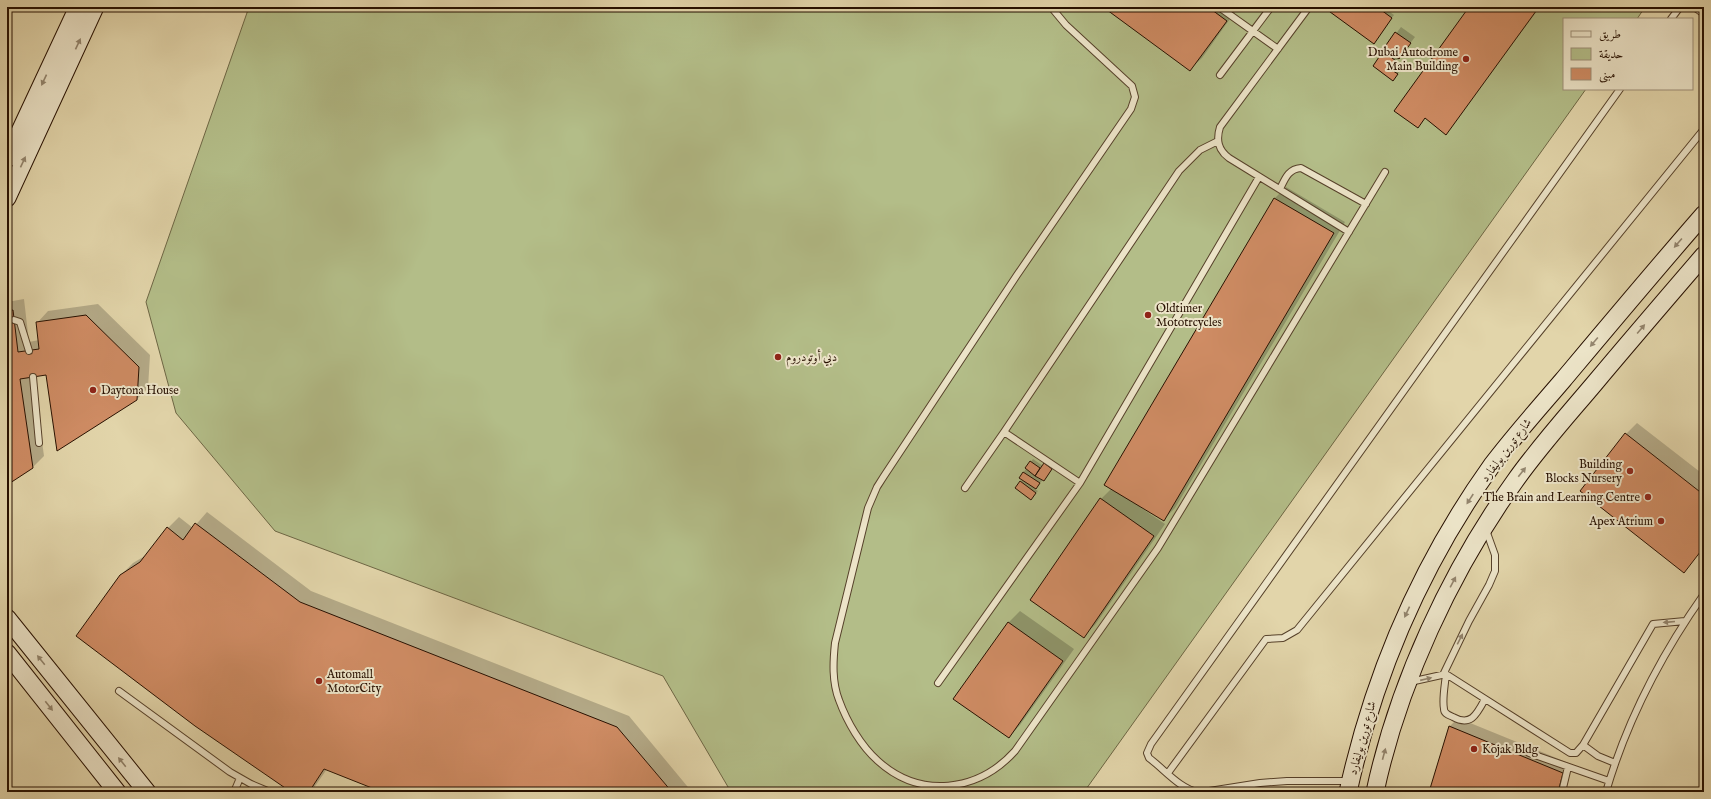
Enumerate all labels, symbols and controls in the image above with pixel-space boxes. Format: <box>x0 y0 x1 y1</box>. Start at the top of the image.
legend <box>1563 18 1693 90</box>
text: طريق <box>1599 27 1621 42</box>
one-way arrow <box>75 39 81 50</box>
place label: Dubai Autodrome Main Building <box>1368 45 1458 74</box>
text: حديقة <box>1599 47 1623 62</box>
marker: Dubai Autodrome Main Building <box>1461 54 1471 64</box>
text: مبنى <box>1599 67 1615 83</box>
one-way arrow <box>41 75 47 86</box>
one-way arrow <box>20 157 26 168</box>
one-way arrow <box>1674 238 1683 249</box>
place label: Oldtimer Mototrcycles <box>1156 301 1222 330</box>
marker: Oldtimer Mototrcycles <box>1143 310 1153 320</box>
one-way arrow <box>1636 323 1645 334</box>
one-way arrow <box>1590 337 1599 348</box>
place label: دبي أوتودروم <box>786 349 837 368</box>
marker: دبي أوتودروم <box>773 352 783 362</box>
place label: Daytona House <box>101 383 179 398</box>
marker: Daytona House <box>88 385 98 395</box>
street label: شارع تورين بوليفارد <box>1478 415 1538 487</box>
place label: Building Blocks Nursery <box>1545 457 1622 486</box>
one-way arrow <box>1518 466 1526 477</box>
marker: Building Blocks Nursery <box>1625 466 1635 476</box>
place label: The Brain and Learning Centre <box>1483 490 1640 505</box>
marker: The Brain and Learning Centre <box>1643 492 1653 502</box>
one-way arrow <box>1466 494 1474 504</box>
place label: Apex Atrium <box>1588 514 1653 530</box>
marker: Apex Atrium <box>1656 516 1666 526</box>
one-way arrow <box>1450 576 1457 588</box>
one-way arrow <box>1404 607 1410 618</box>
one-way arrow <box>1663 618 1675 625</box>
one-way arrow <box>1457 634 1463 645</box>
one-way arrow <box>36 655 45 666</box>
place label: Automall MotorCity <box>326 667 381 696</box>
one-way arrow <box>1420 675 1432 681</box>
marker: Automall MotorCity <box>314 676 324 686</box>
street label: شارع تورين بوليفارد <box>1345 699 1382 777</box>
one-way arrow <box>44 700 53 711</box>
place label: Kojak Bldg <box>1482 742 1539 757</box>
marker: Kojak Bldg <box>1469 744 1479 754</box>
one-way arrow <box>1381 748 1387 760</box>
one-way arrow <box>118 756 127 767</box>

